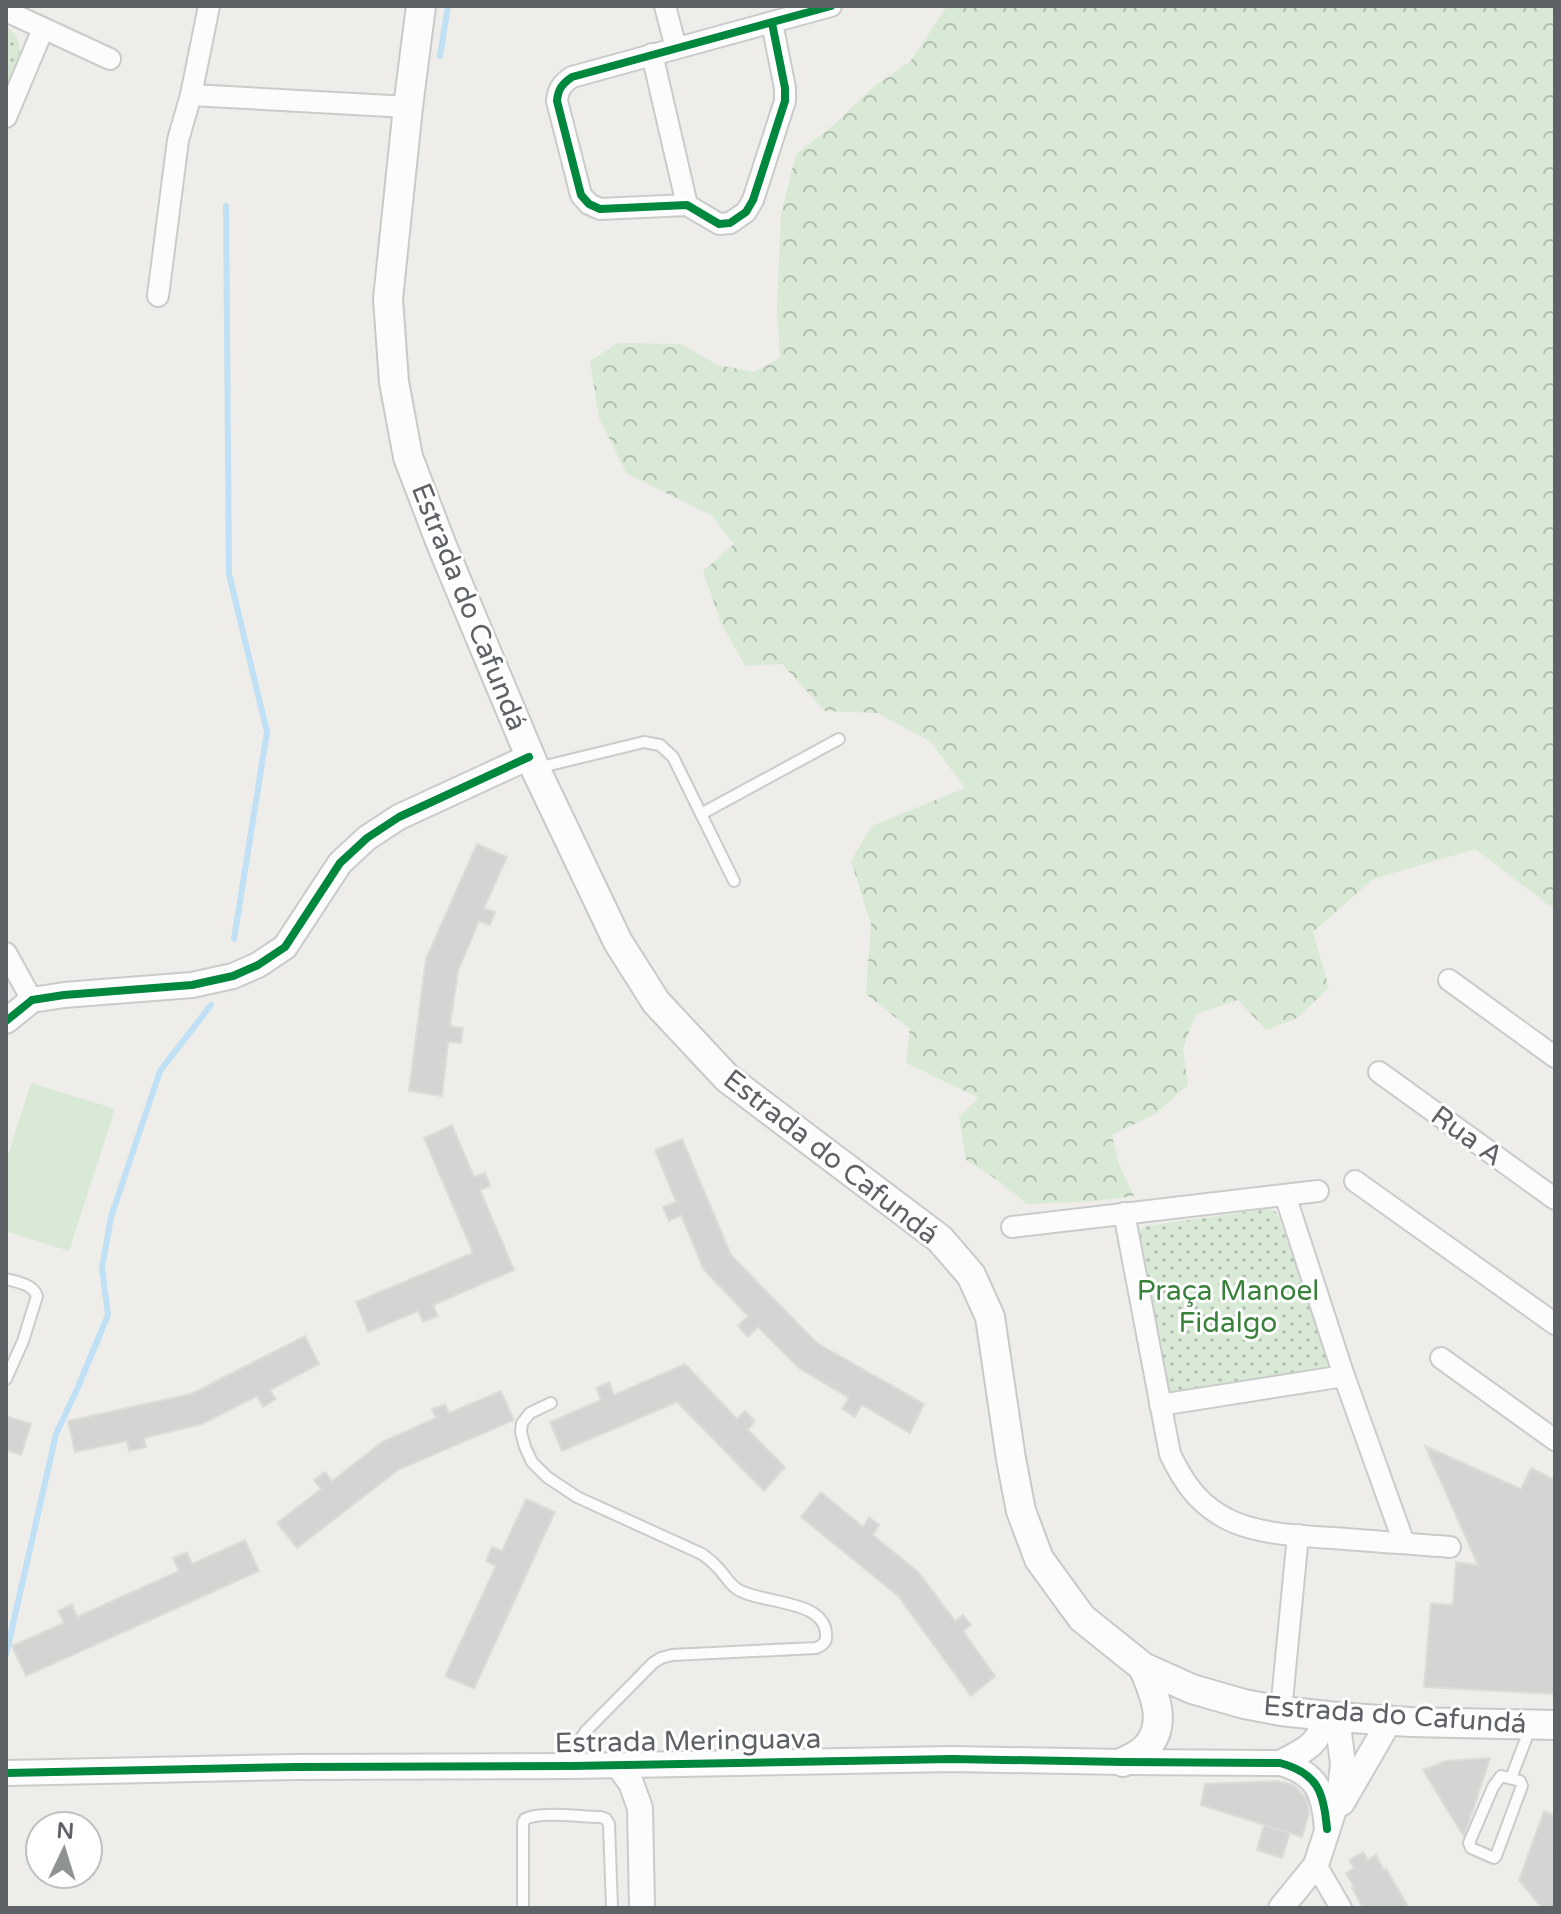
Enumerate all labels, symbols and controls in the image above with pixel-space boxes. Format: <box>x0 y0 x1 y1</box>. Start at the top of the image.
street label: Estrada do Cafundá <box>404 478 534 736</box>
street label: Estrada do Cafundá <box>717 1062 945 1252</box>
street label: Rua A <box>1424 1098 1510 1174</box>
park label: Praça Manoel Fidalgo <box>1137 1274 1319 1340</box>
street label: Estrada do Cafundá <box>1262 1689 1528 1741</box>
street label: Estrada Meringuava <box>554 1722 822 1760</box>
north arrow <box>24 1810 104 1890</box>
text: N <box>56 1817 75 1845</box>

